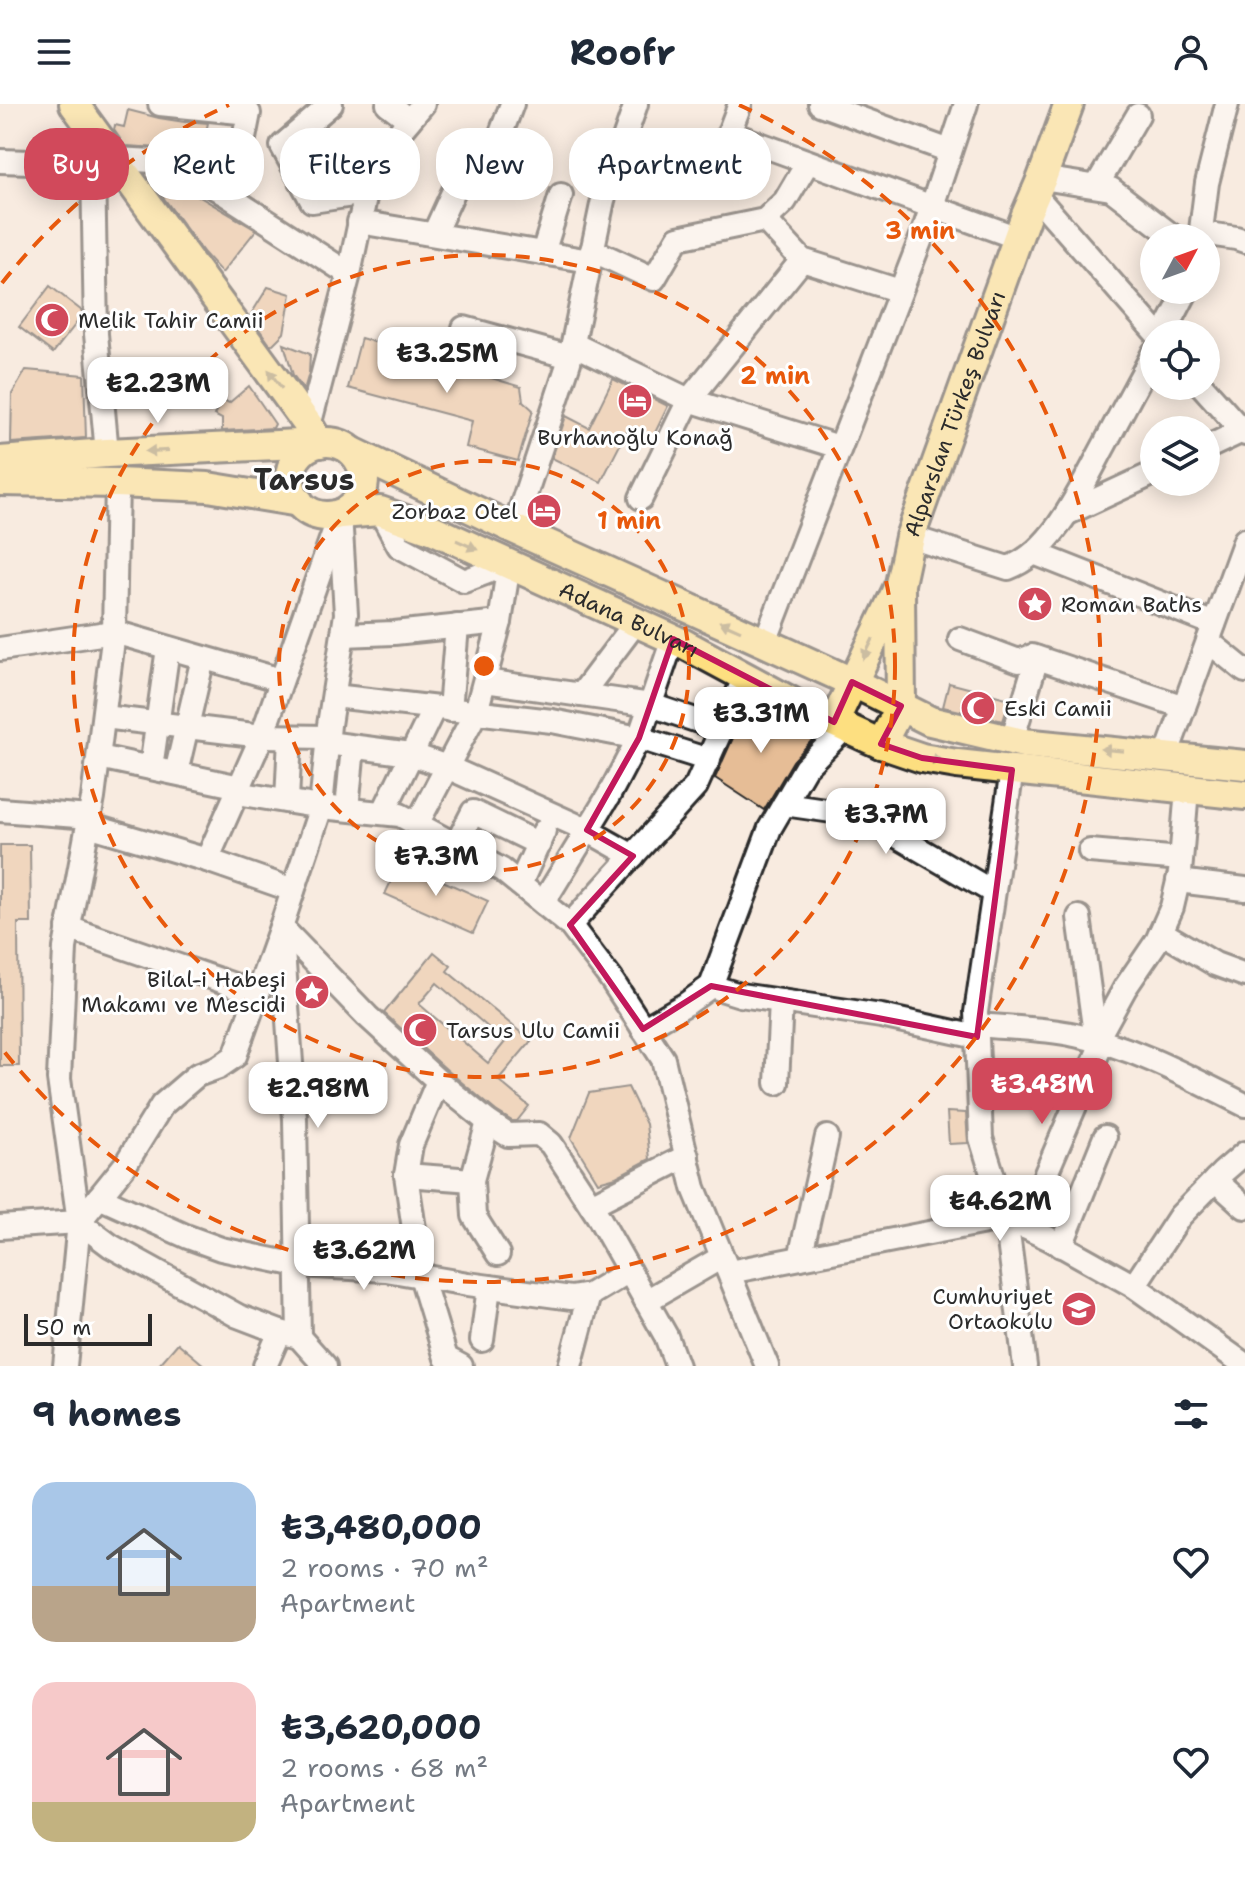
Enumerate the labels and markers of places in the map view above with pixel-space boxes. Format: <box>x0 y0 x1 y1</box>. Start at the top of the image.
mosque icon: Melik Tahir Camii <box>33 301 71 339</box>
place label: Melik Tahir Camii <box>78 306 264 335</box>
pin: ₺3.25M <box>382 327 512 395</box>
pin: ₺2.23M <box>93 357 223 425</box>
hotel icon: Burhanoğlu Konağ <box>616 382 654 420</box>
place label: Burhanoğlu Konağ <box>537 423 733 452</box>
hotel icon: Zorbaz Otel <box>525 492 563 530</box>
place label: Zorbaz Otel <box>392 497 518 526</box>
place icon: Roman Baths <box>1016 585 1054 623</box>
place label: Roman Baths <box>1061 590 1202 619</box>
centre of rings <box>470 652 498 680</box>
pin: ₺3.31M <box>696 687 826 755</box>
mosque icon: Eski Camii <box>959 689 997 727</box>
place label: Eski Camii <box>1004 694 1112 723</box>
pin: ₺3.7M <box>830 788 942 856</box>
pin: ₺7.3M <box>380 830 492 898</box>
place label: Bilal-i Habeşi Makamı ve Mescidi <box>81 965 286 1019</box>
place icon: Bilal-i Habeşi Makamı ve Mescidi <box>293 973 331 1011</box>
mosque icon: Tarsus Ulu Camii <box>401 1011 439 1049</box>
place label: Tarsus Ulu Camii <box>446 1016 620 1045</box>
pin: ₺3.48M <box>977 1058 1107 1126</box>
pin: ₺2.98M <box>253 1062 383 1130</box>
pin: ₺4.62M <box>935 1175 1065 1243</box>
pin: ₺3.62M <box>299 1224 429 1292</box>
place label: Cumhuriyet Ortaokulu <box>933 1282 1053 1336</box>
school or university icon: Cumhuriyet Ortaokulu <box>1060 1290 1098 1328</box>

